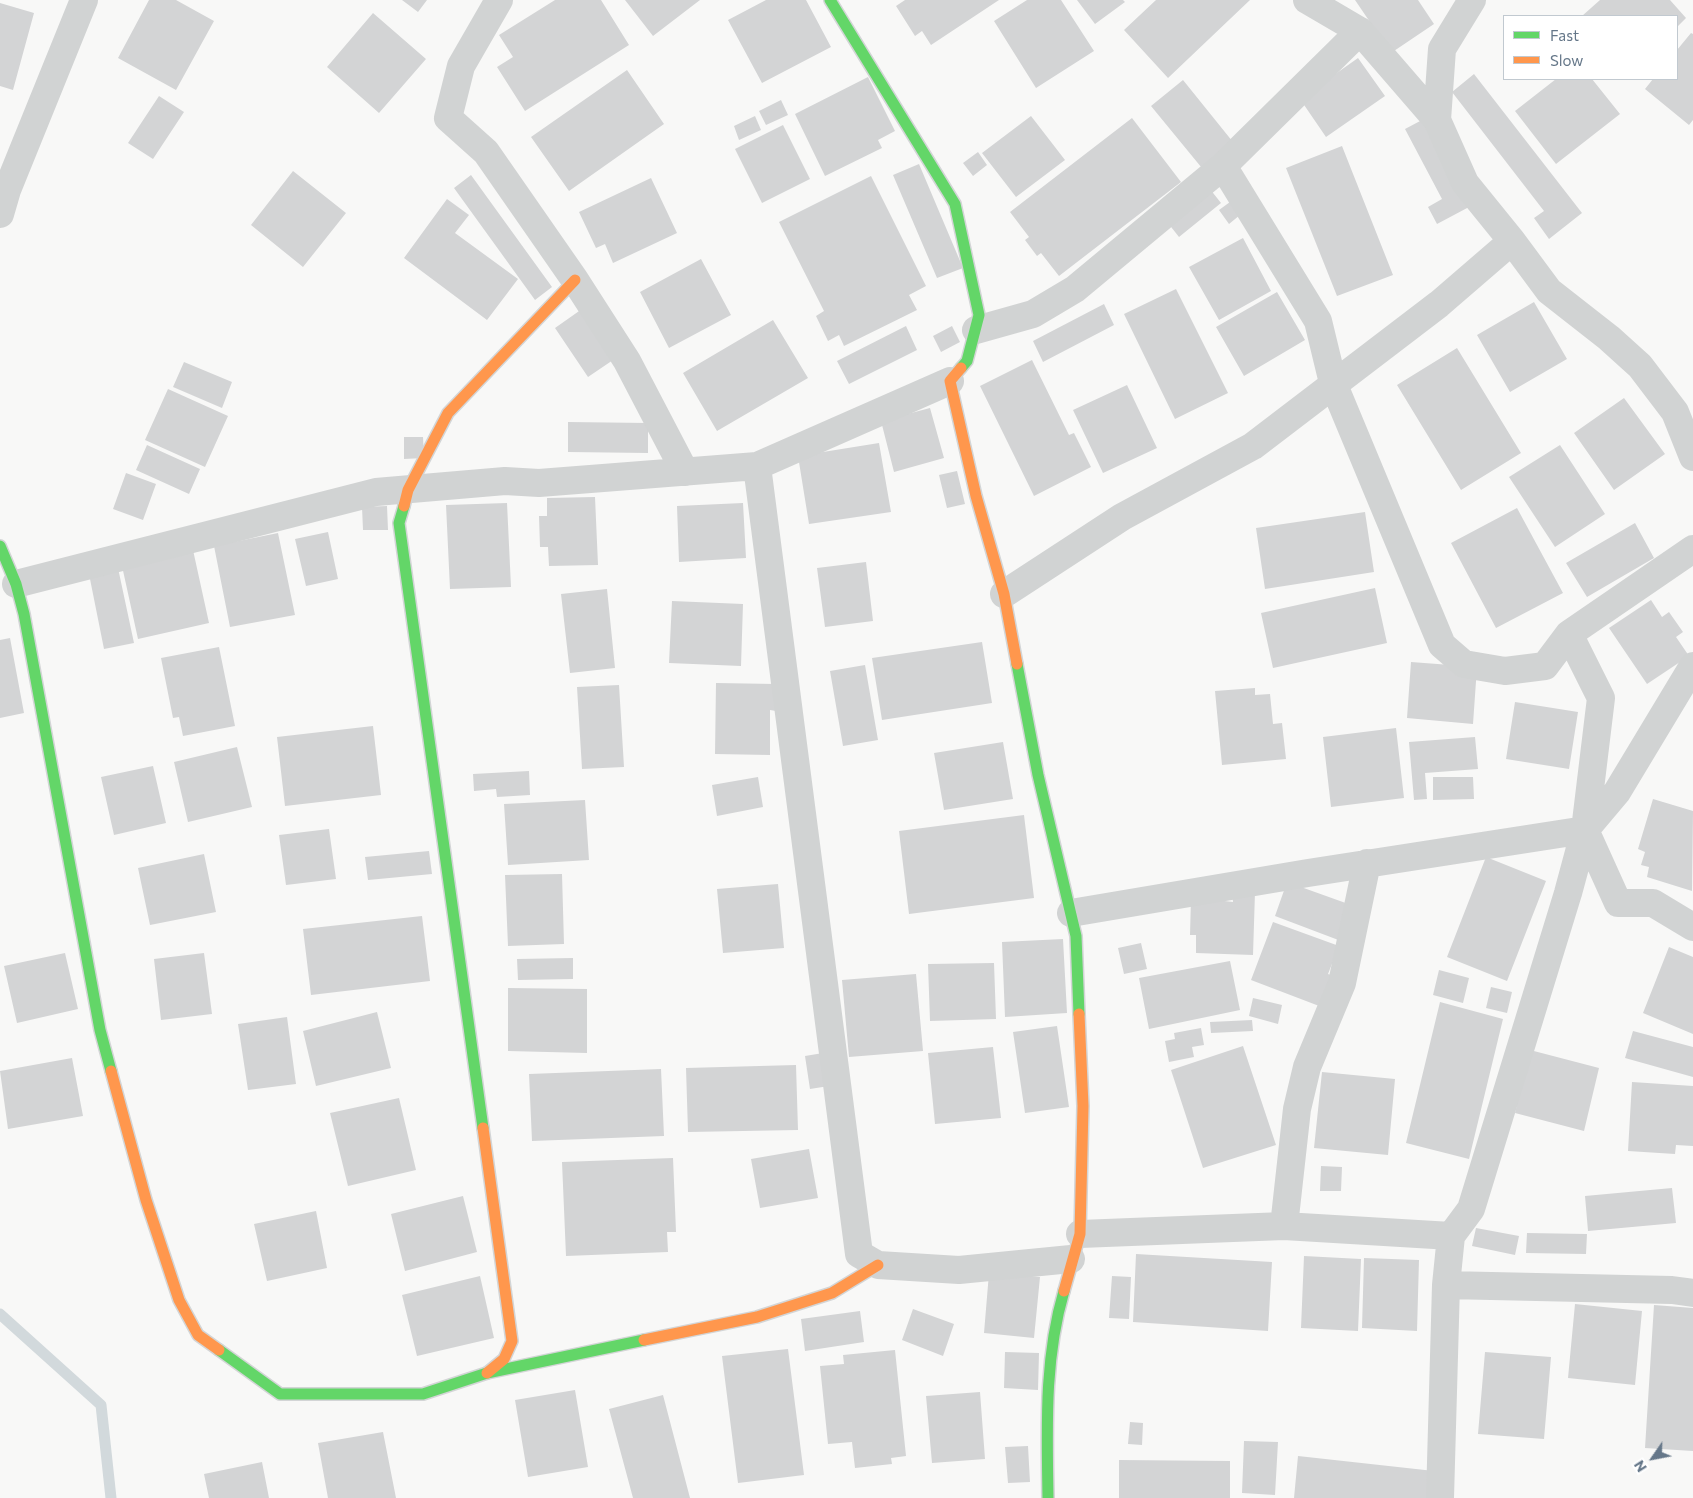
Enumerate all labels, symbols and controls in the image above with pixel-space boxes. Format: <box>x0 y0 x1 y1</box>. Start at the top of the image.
legend <box>1503 15 1678 80</box>
text: Fast <box>1550 26 1579 44</box>
text: Slow <box>1550 51 1583 69</box>
north arrow <box>1628 1433 1678 1483</box>
text: N <box>1630 1457 1650 1475</box>

